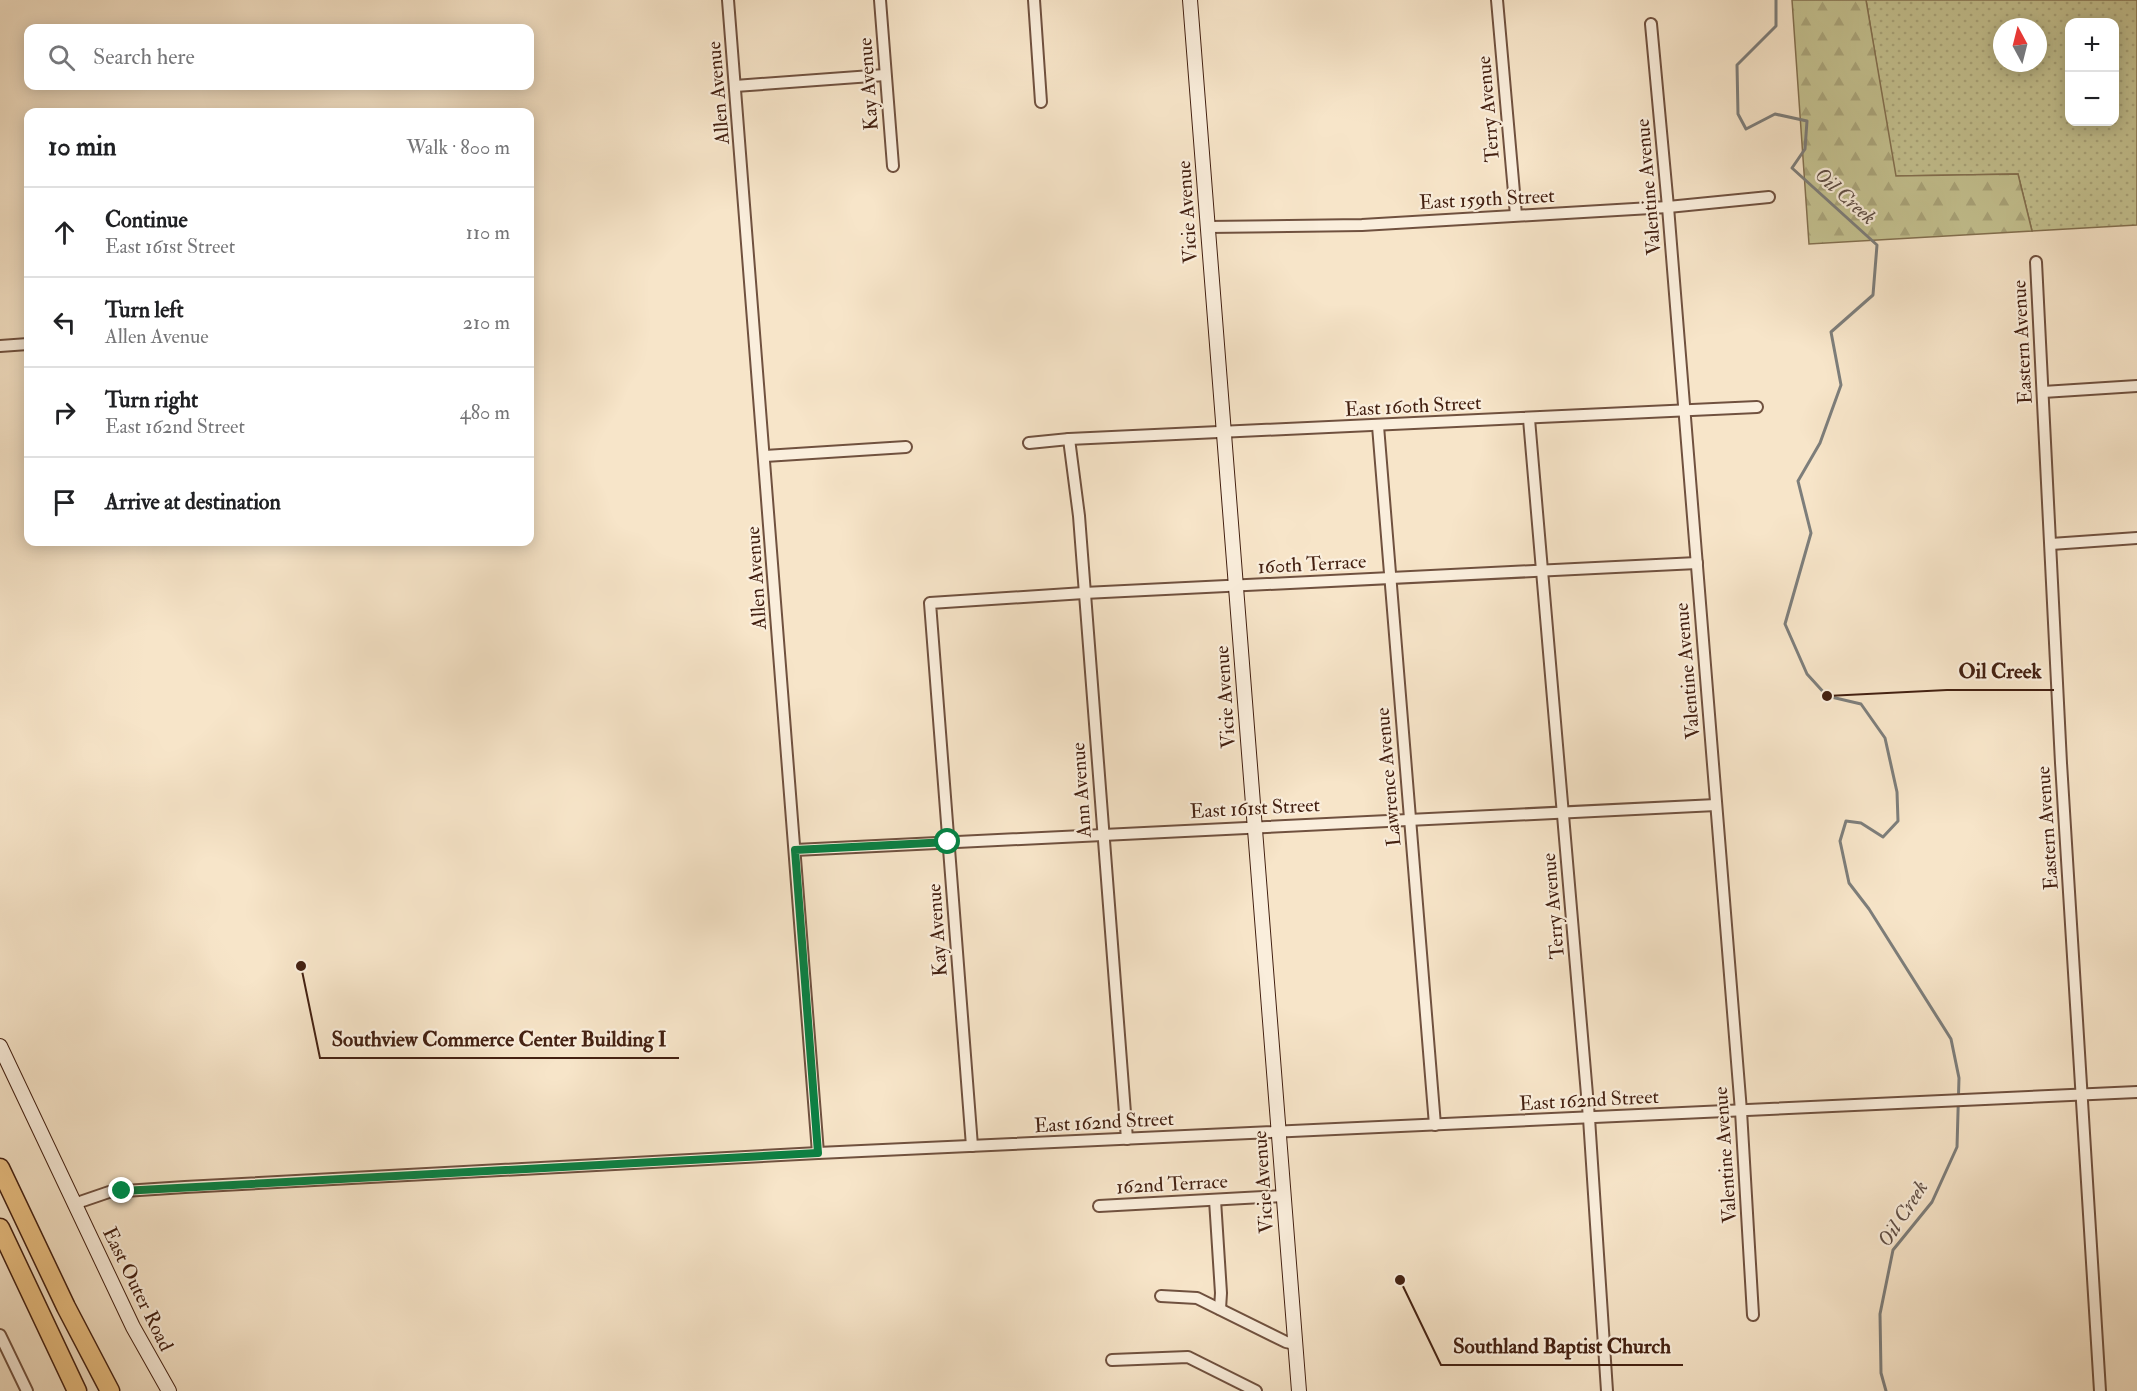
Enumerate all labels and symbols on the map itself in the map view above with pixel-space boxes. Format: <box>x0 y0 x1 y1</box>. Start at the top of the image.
north arrow <box>1993 18 2047 72</box>
street label: Kay Avenue <box>852 37 884 131</box>
street label: Allen Avenue <box>701 40 735 147</box>
street label: Terry Avenue <box>1471 55 1505 163</box>
street label: Valentine Avenue <box>1630 118 1666 256</box>
street label: Vicie Avenue <box>1171 160 1203 264</box>
water label: Oil Creek <box>1809 161 1881 231</box>
street label: East 159th Street <box>1419 183 1556 215</box>
street label: Eastern Avenue <box>2006 279 2038 405</box>
street label: East 160th Street <box>1344 390 1483 422</box>
street label: Allen Avenue <box>740 525 772 632</box>
street label: 160th Terrace <box>1257 549 1367 579</box>
street label: Valentine Avenue <box>1669 602 1705 740</box>
street label: Vicie Avenue <box>1209 645 1241 749</box>
callout: Oil Creek <box>1947 651 2054 690</box>
text: Oil Creek <box>1958 658 2042 685</box>
street label: Lawrence Avenue <box>1369 706 1407 848</box>
street label: Ann Avenue <box>1065 742 1097 839</box>
street label: Eastern Avenue <box>2030 765 2064 891</box>
street label: East 161st Street <box>1189 792 1321 824</box>
route start <box>934 828 960 854</box>
street label: Terry Avenue <box>1536 852 1570 960</box>
street label: Kay Avenue <box>921 883 953 977</box>
callout: Southview Commerce Center Building I <box>320 1019 679 1058</box>
text: Southview Commerce Center Building I <box>331 1026 667 1053</box>
street label: East 162nd Street <box>1518 1084 1660 1116</box>
street label: Valentine Avenue <box>1708 1086 1742 1224</box>
street label: East 162nd Street <box>1033 1106 1175 1138</box>
street label: Vicie Avenue <box>1247 1130 1279 1234</box>
street label: 162nd Terrace <box>1116 1169 1228 1199</box>
water label: Oil Creek <box>1872 1176 1934 1252</box>
route end <box>108 1177 134 1203</box>
street label: East Outer Road <box>97 1223 179 1355</box>
callout: Southland Baptist Church <box>1441 1326 1683 1365</box>
text: Southland Baptist Church <box>1453 1333 1671 1360</box>

